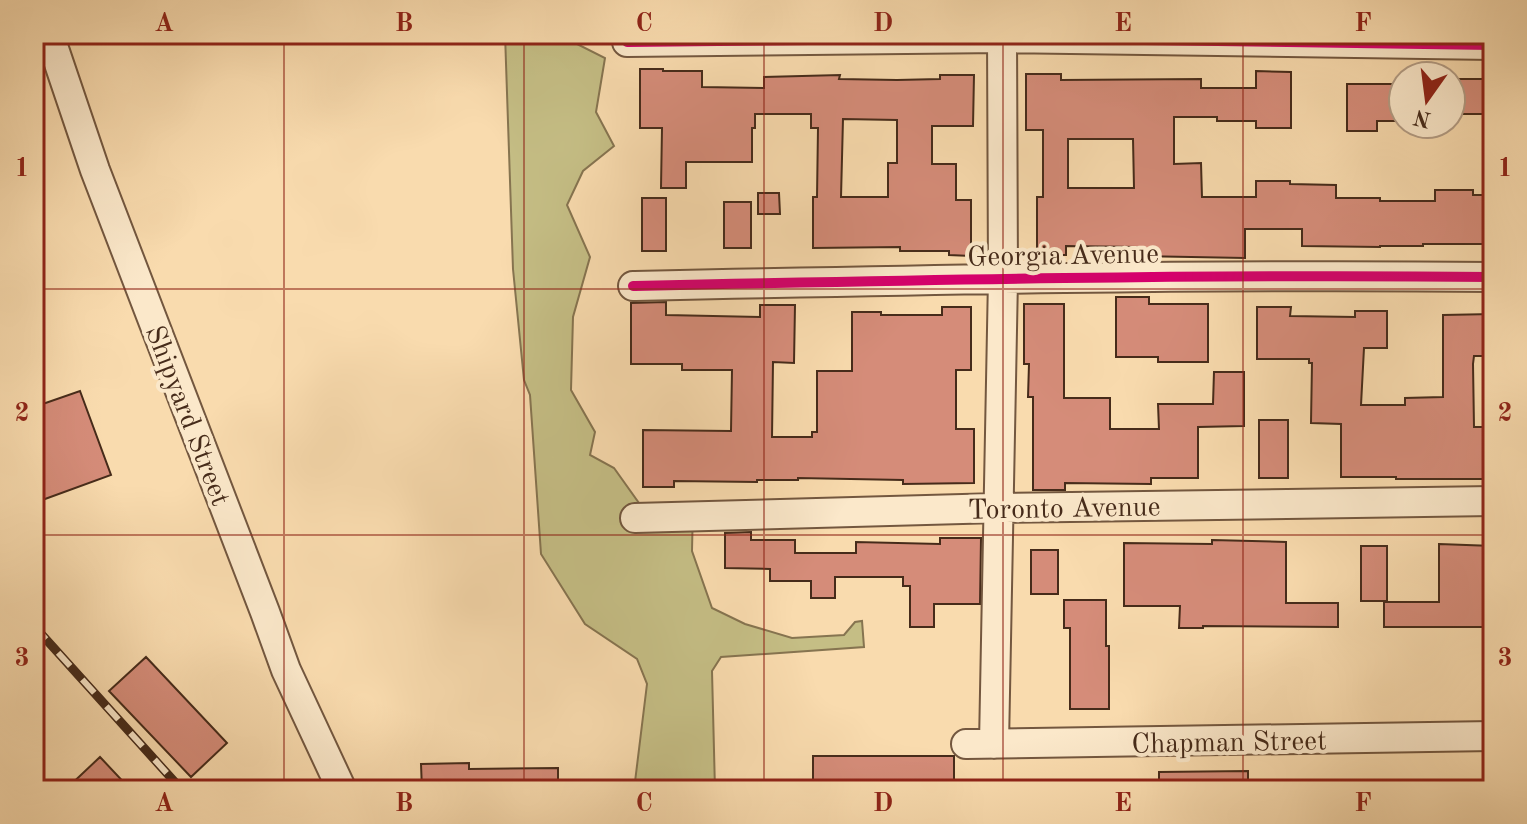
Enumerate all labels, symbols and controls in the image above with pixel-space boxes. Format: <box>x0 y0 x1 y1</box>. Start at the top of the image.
text: A <box>154 11 174 37</box>
text: B <box>395 11 413 37</box>
text: C <box>635 11 653 37</box>
text: D <box>873 11 893 37</box>
text: E <box>1114 11 1132 37</box>
text: F <box>1354 11 1372 37</box>
north arrow <box>1387 60 1467 140</box>
text: N <box>1412 105 1433 130</box>
text: 1 <box>14 156 30 182</box>
text: 1 <box>1497 156 1513 182</box>
street label: Georgia Avenue <box>967 241 1159 273</box>
street label: Shipyard Street <box>139 322 233 510</box>
text: 2 <box>14 401 30 427</box>
text: 2 <box>1497 401 1513 427</box>
street label: Toronto Avenue <box>967 494 1161 526</box>
text: 3 <box>14 646 30 672</box>
text: 3 <box>1497 646 1513 672</box>
street label: Chapman Street <box>1131 728 1327 760</box>
text: A <box>154 791 174 817</box>
text: B <box>395 791 413 817</box>
text: C <box>635 791 653 817</box>
text: D <box>873 791 893 817</box>
text: E <box>1114 791 1132 817</box>
text: F <box>1354 791 1372 817</box>

